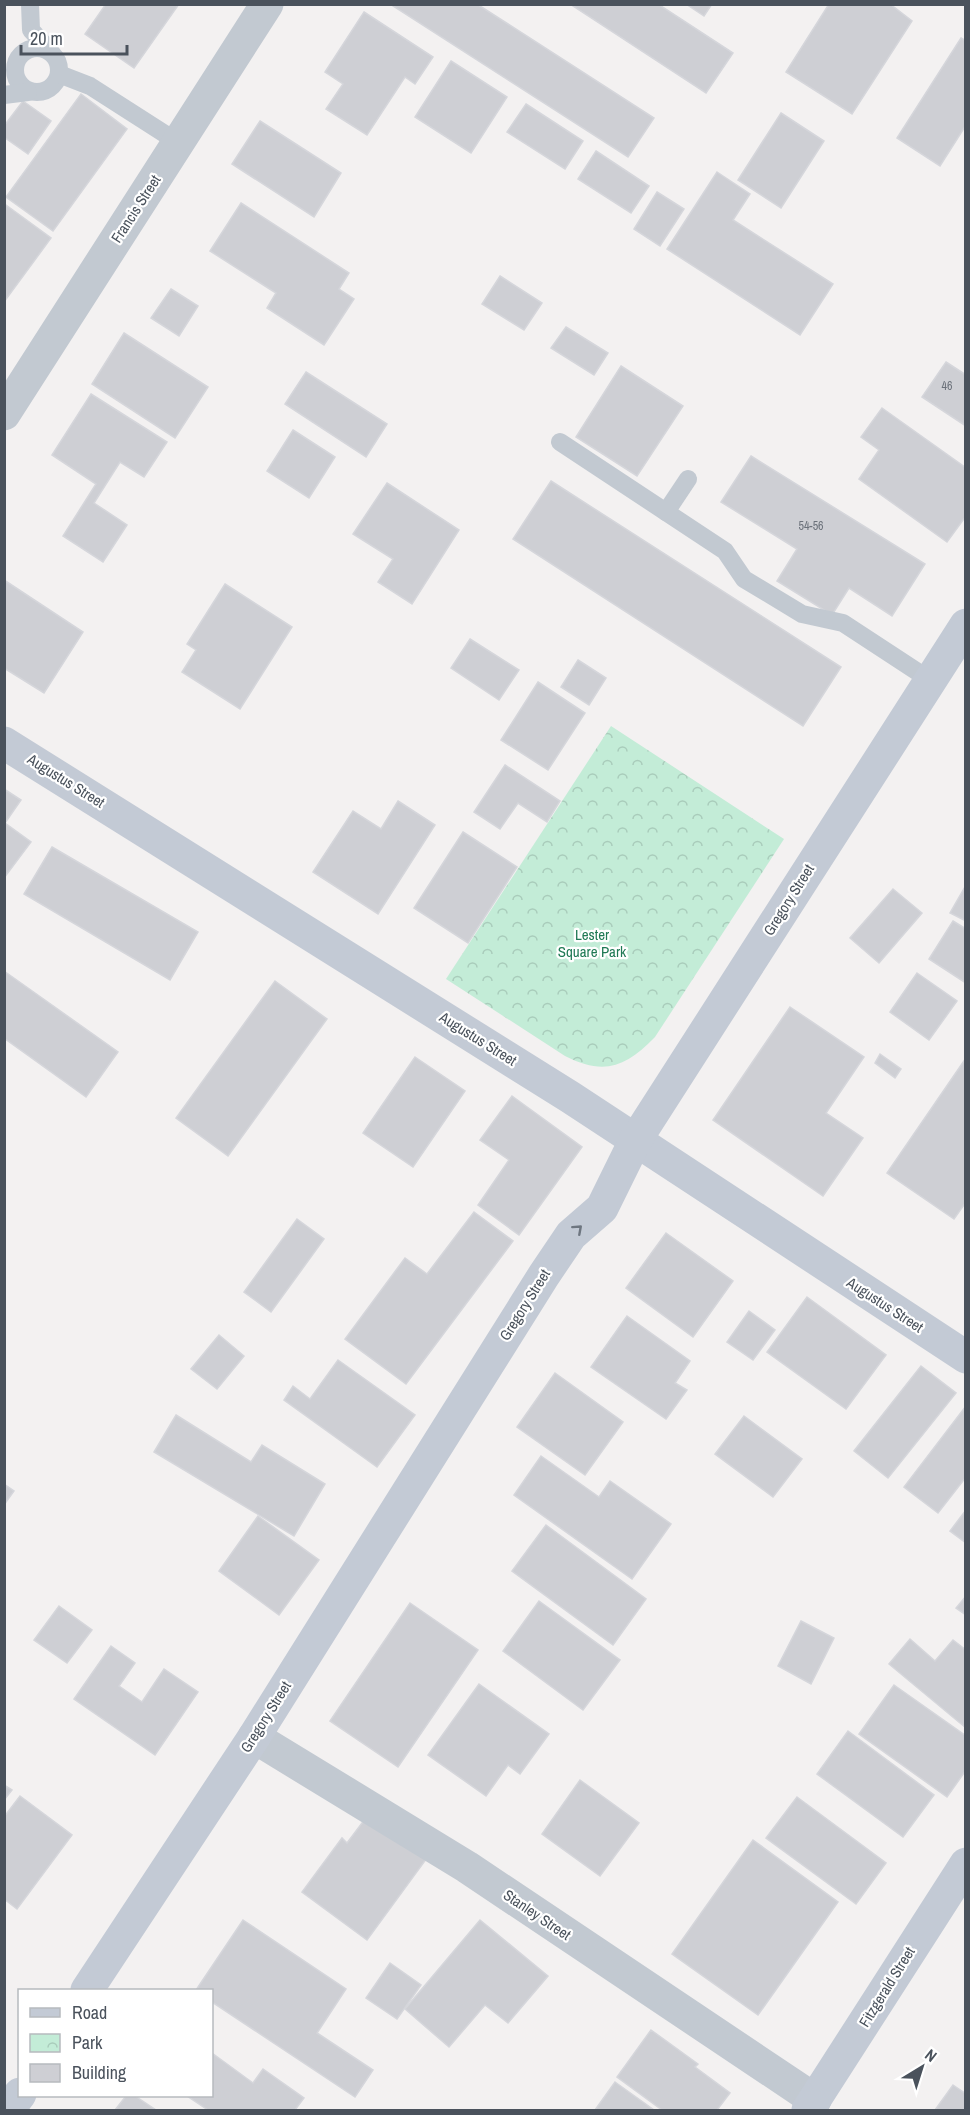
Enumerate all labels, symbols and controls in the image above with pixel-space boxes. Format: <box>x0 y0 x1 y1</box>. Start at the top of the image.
scale bar <box>21 18 128 56</box>
text: 20 m <box>30 26 63 51</box>
street label: Francis Street <box>106 170 166 247</box>
house number: 46 <box>942 378 952 394</box>
house number: 54-56 <box>798 518 824 534</box>
street label: Augustus Street <box>23 748 109 813</box>
street label: Gregory Street <box>758 859 819 940</box>
park label: Lester Square Park <box>558 924 627 962</box>
street label: Augustus Street <box>435 1006 521 1071</box>
one-way arrow <box>572 1225 582 1236</box>
street label: Gregory Street <box>494 1264 555 1345</box>
street label: Augustus Street <box>842 1271 928 1338</box>
street label: Gregory Street <box>235 1676 296 1757</box>
street label: Stanley Street <box>499 1884 576 1945</box>
street label: Fitzgerald Street <box>854 1942 920 2031</box>
legend <box>18 1989 213 2097</box>
text: Road <box>72 2000 107 2025</box>
text: Park <box>72 2030 103 2055</box>
north arrow <box>892 2037 952 2097</box>
text: N <box>921 2044 942 2067</box>
text: Building <box>72 2060 127 2085</box>

